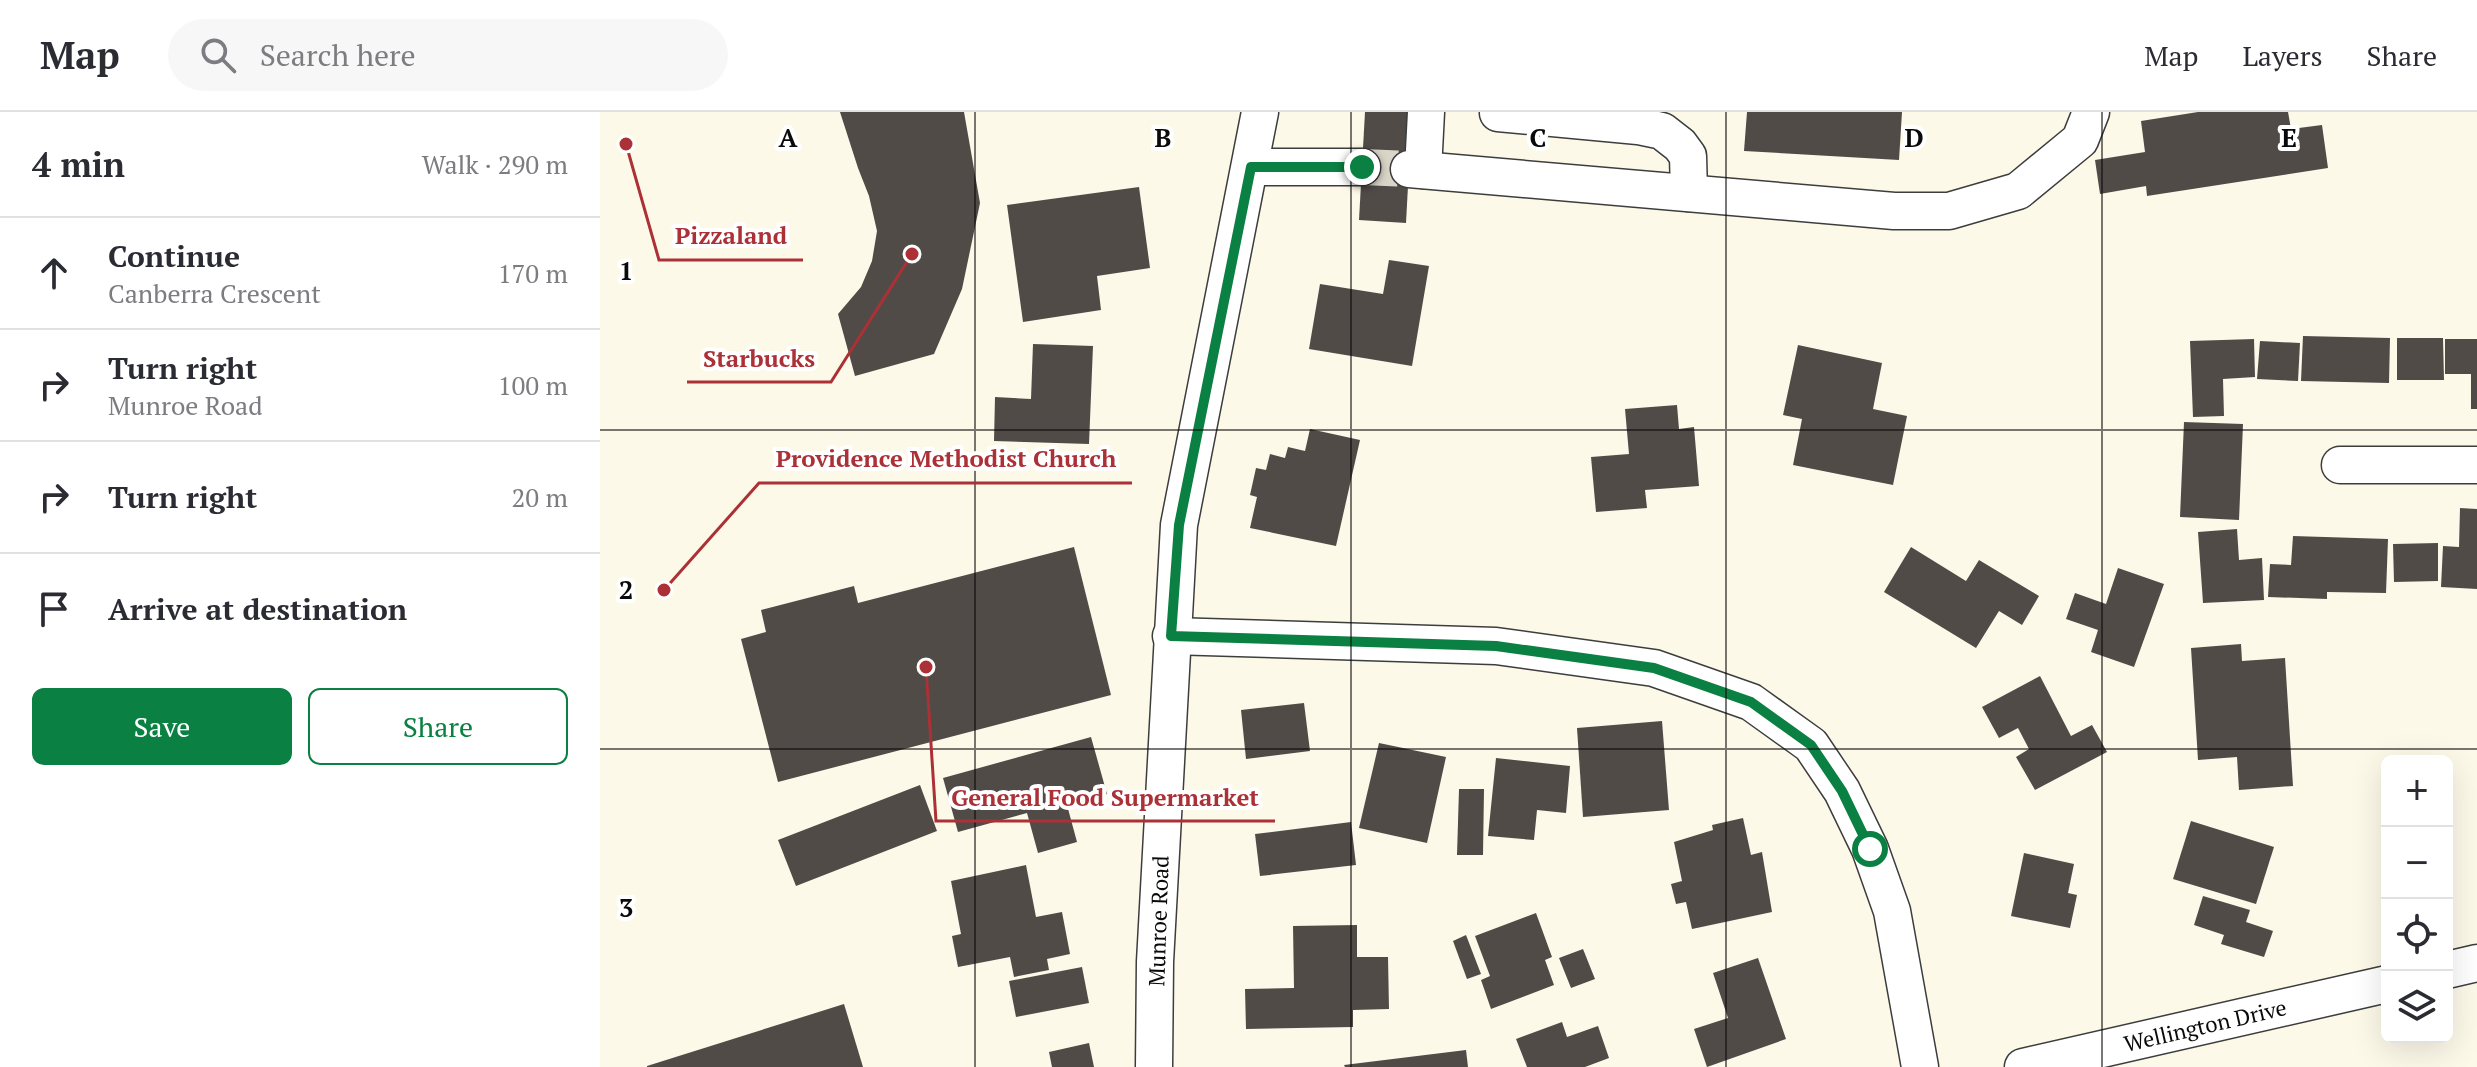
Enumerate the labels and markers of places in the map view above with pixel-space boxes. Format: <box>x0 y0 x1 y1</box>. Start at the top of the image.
callout: Pizzaland <box>659 212 803 260</box>
callout: Starbucks <box>687 334 831 382</box>
callout: Providence Methodist Church <box>759 435 1132 483</box>
callout: General Food Supermarket <box>936 773 1275 821</box>

